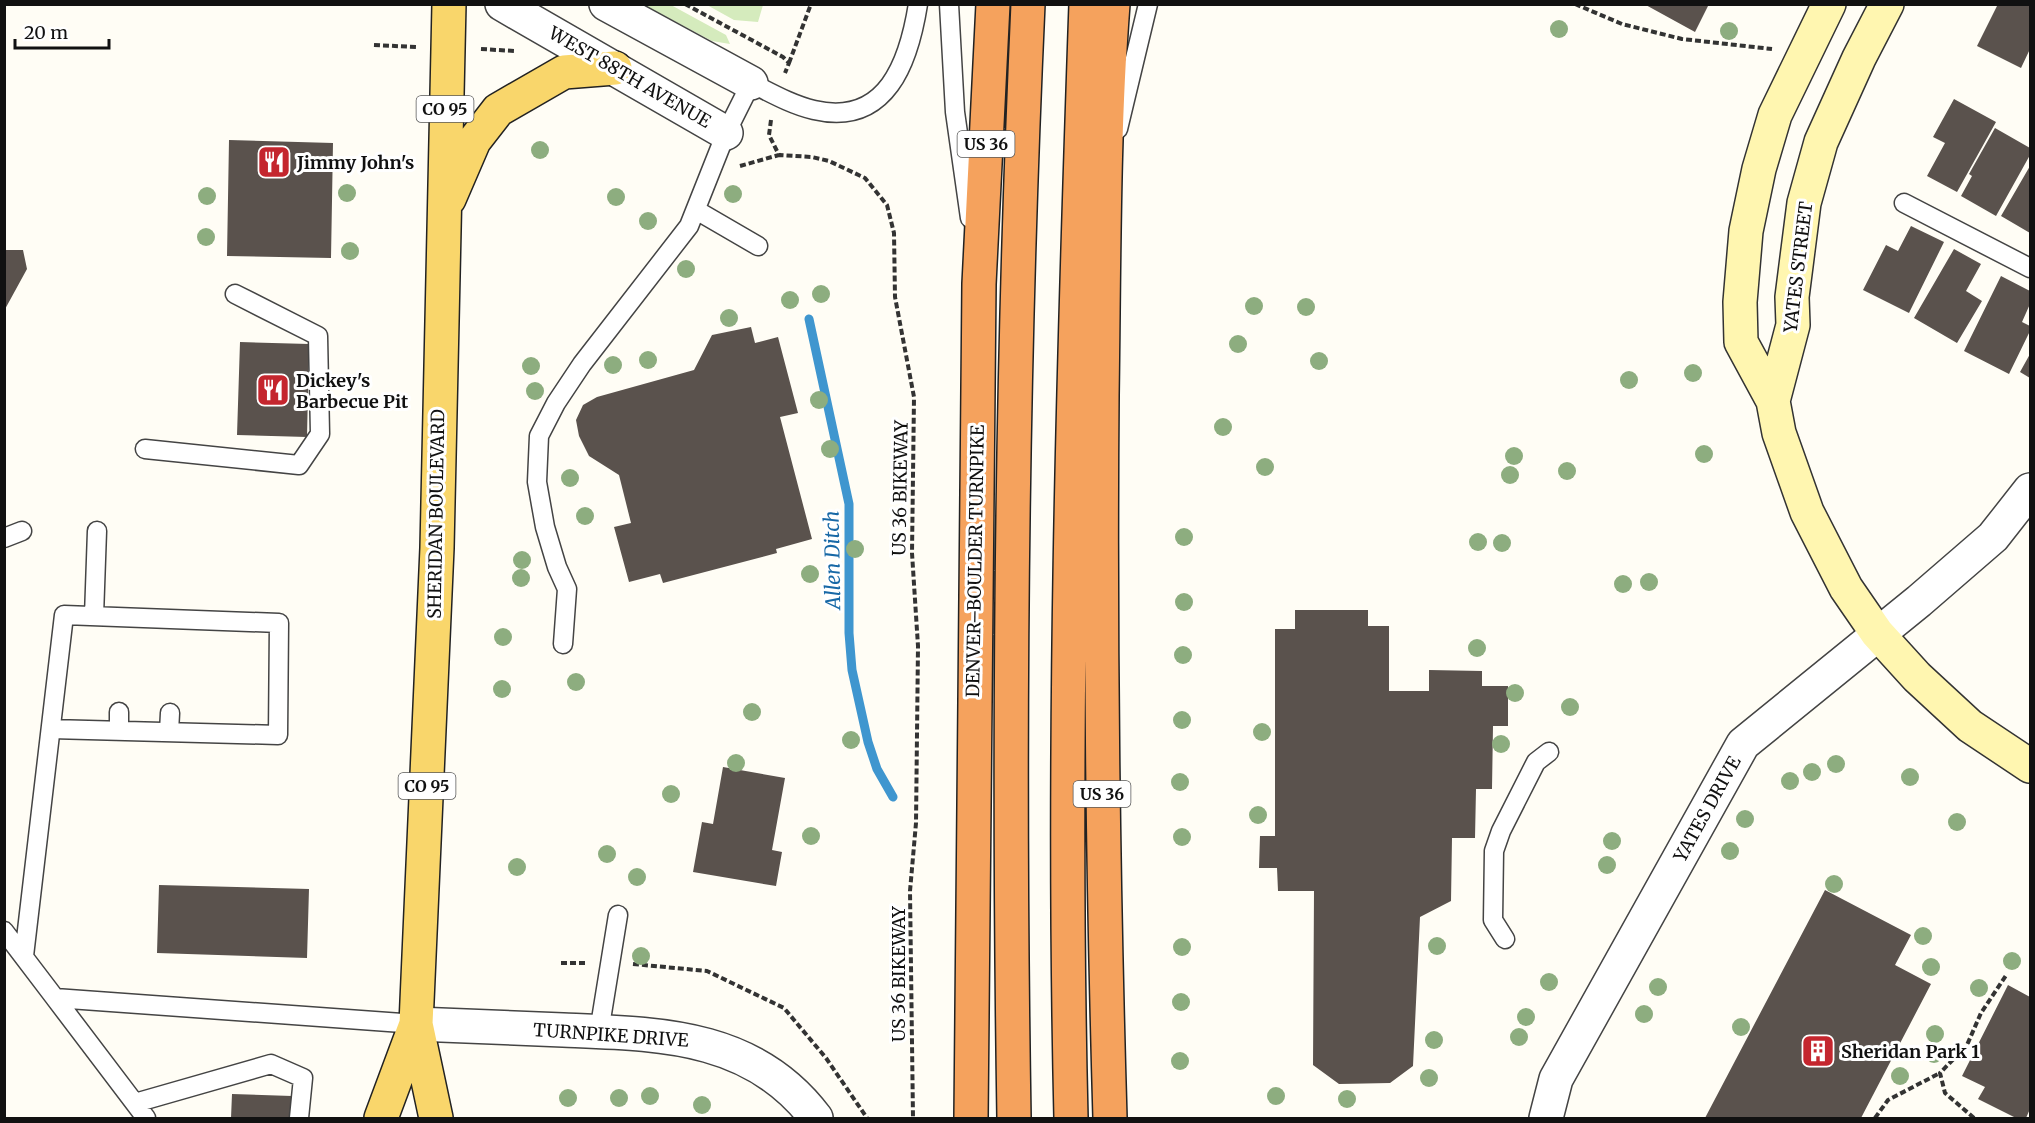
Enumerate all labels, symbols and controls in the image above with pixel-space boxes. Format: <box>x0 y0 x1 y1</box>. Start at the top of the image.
scale bar <box>15 12 110 50</box>
text: 20 m <box>24 21 68 44</box>
street label: WEST 88TH AVENUE <box>544 21 716 133</box>
road number: CO 95 <box>416 96 474 122</box>
road number: US 36 <box>958 131 1014 157</box>
restaurant icon: Jimmy John's <box>256 144 292 180</box>
place label: Jimmy John's <box>296 151 414 174</box>
street label: YATES STREET <box>1778 200 1818 335</box>
place label: Dickey's Barbecue Pit <box>296 369 409 413</box>
restaurant icon: Dickey's Barbecue Pit <box>255 372 291 408</box>
street label: SHERIDAN BOULEVARD <box>423 409 449 619</box>
street label: US 36 BIKEWAY <box>887 419 913 556</box>
street label: DENVER–BOULDER TURNPIKE <box>961 424 989 698</box>
water label: Allen Ditch <box>819 510 845 612</box>
street label: YATES DRIVE <box>1668 752 1746 867</box>
road number: CO 95 <box>398 773 456 799</box>
road number: US 36 <box>1074 781 1130 807</box>
street label: US 36 BIKEWAY <box>887 906 910 1042</box>
street label: TURNPIKE DRIVE <box>532 1018 690 1052</box>
building icon: Sheridan Park 1 <box>1800 1033 1836 1069</box>
place label: Sheridan Park 1 <box>1841 1040 1980 1063</box>

